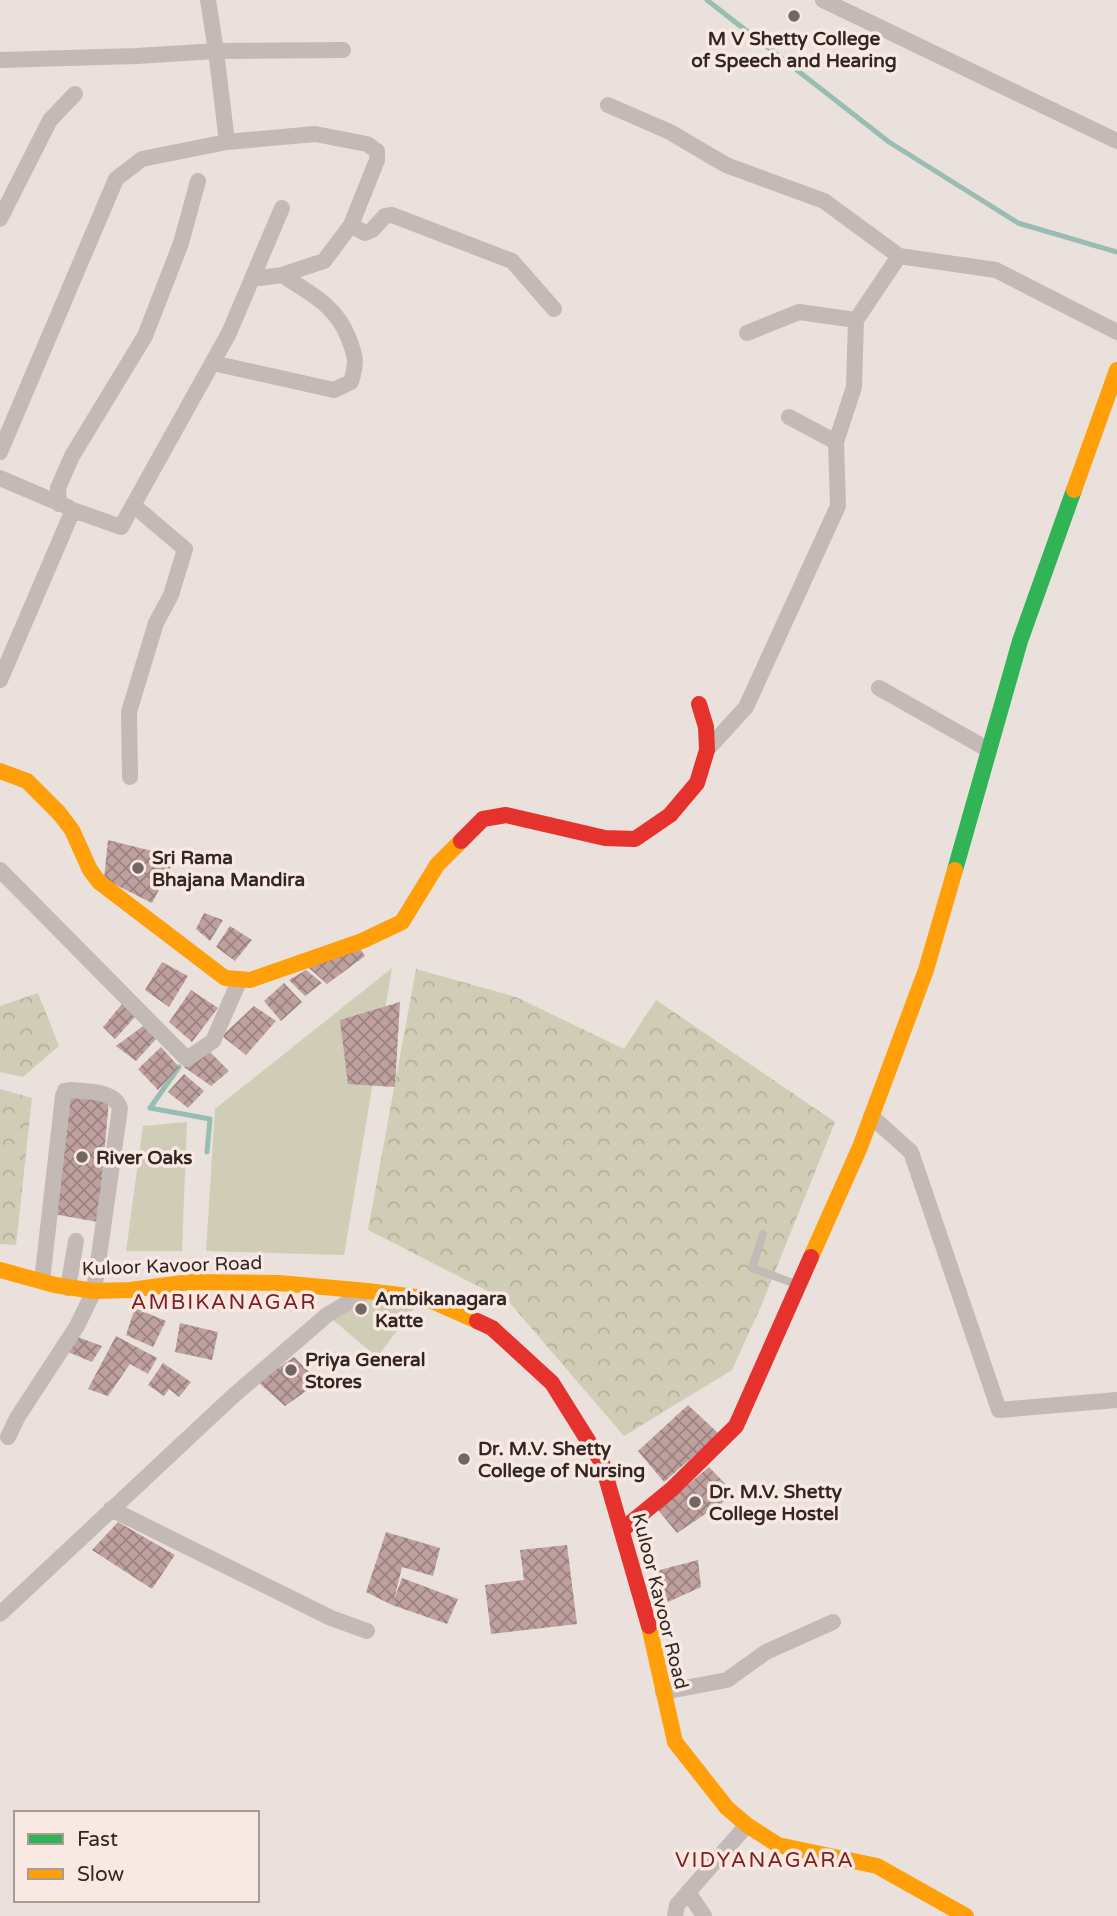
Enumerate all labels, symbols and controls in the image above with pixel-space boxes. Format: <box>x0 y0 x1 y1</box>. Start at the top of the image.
marker: M V Shetty College of Speech and Hearing <box>786 8 802 24</box>
place label: M V Shetty College of Speech and Hearing <box>691 28 897 73</box>
place label: Sri Rama Bhajana Mandira <box>152 847 305 892</box>
marker: Sri Rama Bhajana Mandira <box>130 860 146 876</box>
place label: River Oaks <box>96 1147 192 1169</box>
marker: River Oaks <box>74 1149 90 1165</box>
street label: Kuloor Kavoor Road <box>81 1252 263 1280</box>
place label: Ambikanagara Katte <box>375 1288 507 1332</box>
district label: AMBIKANAGAR <box>131 1290 317 1315</box>
marker: Ambikanagara Katte <box>353 1301 369 1317</box>
place label: Priya General Stores <box>305 1349 425 1393</box>
marker: Priya General Stores <box>283 1362 299 1378</box>
place label: Dr. M.V. Shetty College of Nursing <box>478 1438 645 1483</box>
marker: Dr. M.V. Shetty College of Nursing <box>456 1451 472 1467</box>
place label: Dr. M.V. Shetty College Hostel <box>709 1481 843 1526</box>
marker: Dr. M.V. Shetty College Hostel <box>687 1494 703 1510</box>
street label: Kuloor Kavoor Road <box>628 1511 693 1692</box>
legend <box>14 1811 259 1902</box>
text: Fast <box>77 1827 118 1852</box>
district label: VIDYANAGARA <box>675 1848 855 1873</box>
text: Slow <box>77 1862 125 1887</box>

